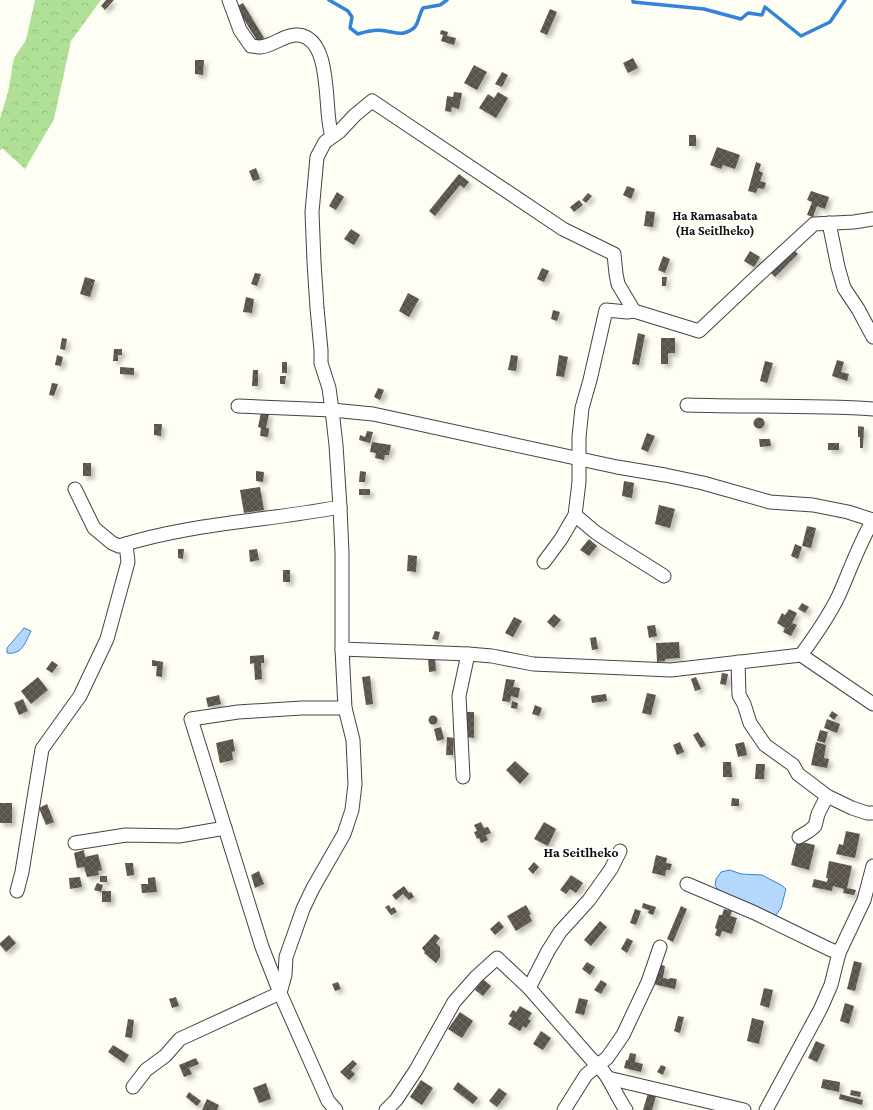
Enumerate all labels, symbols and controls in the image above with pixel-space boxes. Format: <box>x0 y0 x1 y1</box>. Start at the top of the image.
district label: Ha Ramasabata (Ha Seitlheko) <box>672 208 758 239</box>
district label: Ha Seitlheko <box>543 844 619 860</box>

